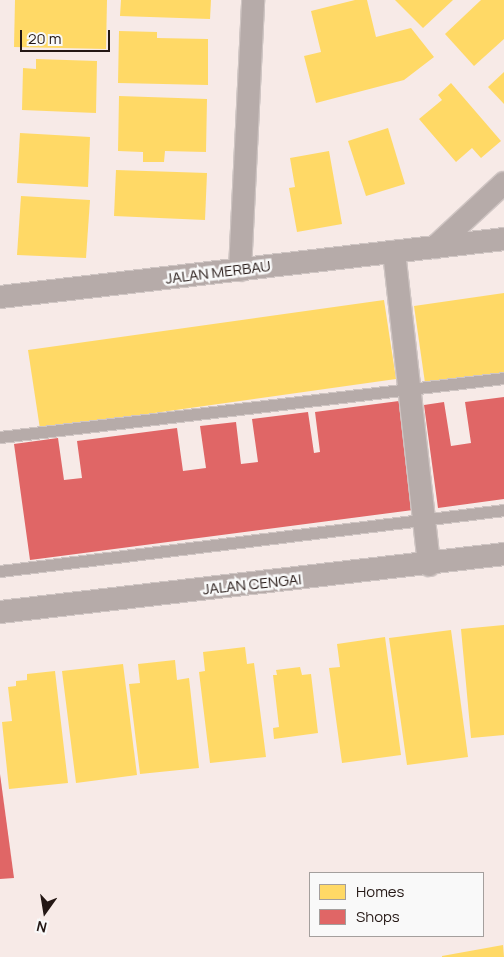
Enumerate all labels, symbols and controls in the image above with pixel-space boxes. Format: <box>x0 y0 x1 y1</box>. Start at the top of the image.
scale bar <box>22 20 112 52</box>
text: 20 m <box>28 28 61 49</box>
street label: JALAN MERBAU <box>164 257 272 287</box>
street label: JALAN CENGAI <box>202 570 302 598</box>
legend <box>309 872 484 937</box>
text: Homes <box>356 881 404 902</box>
north arrow <box>20 887 70 937</box>
text: Shops <box>356 906 400 927</box>
text: N <box>34 917 49 937</box>

